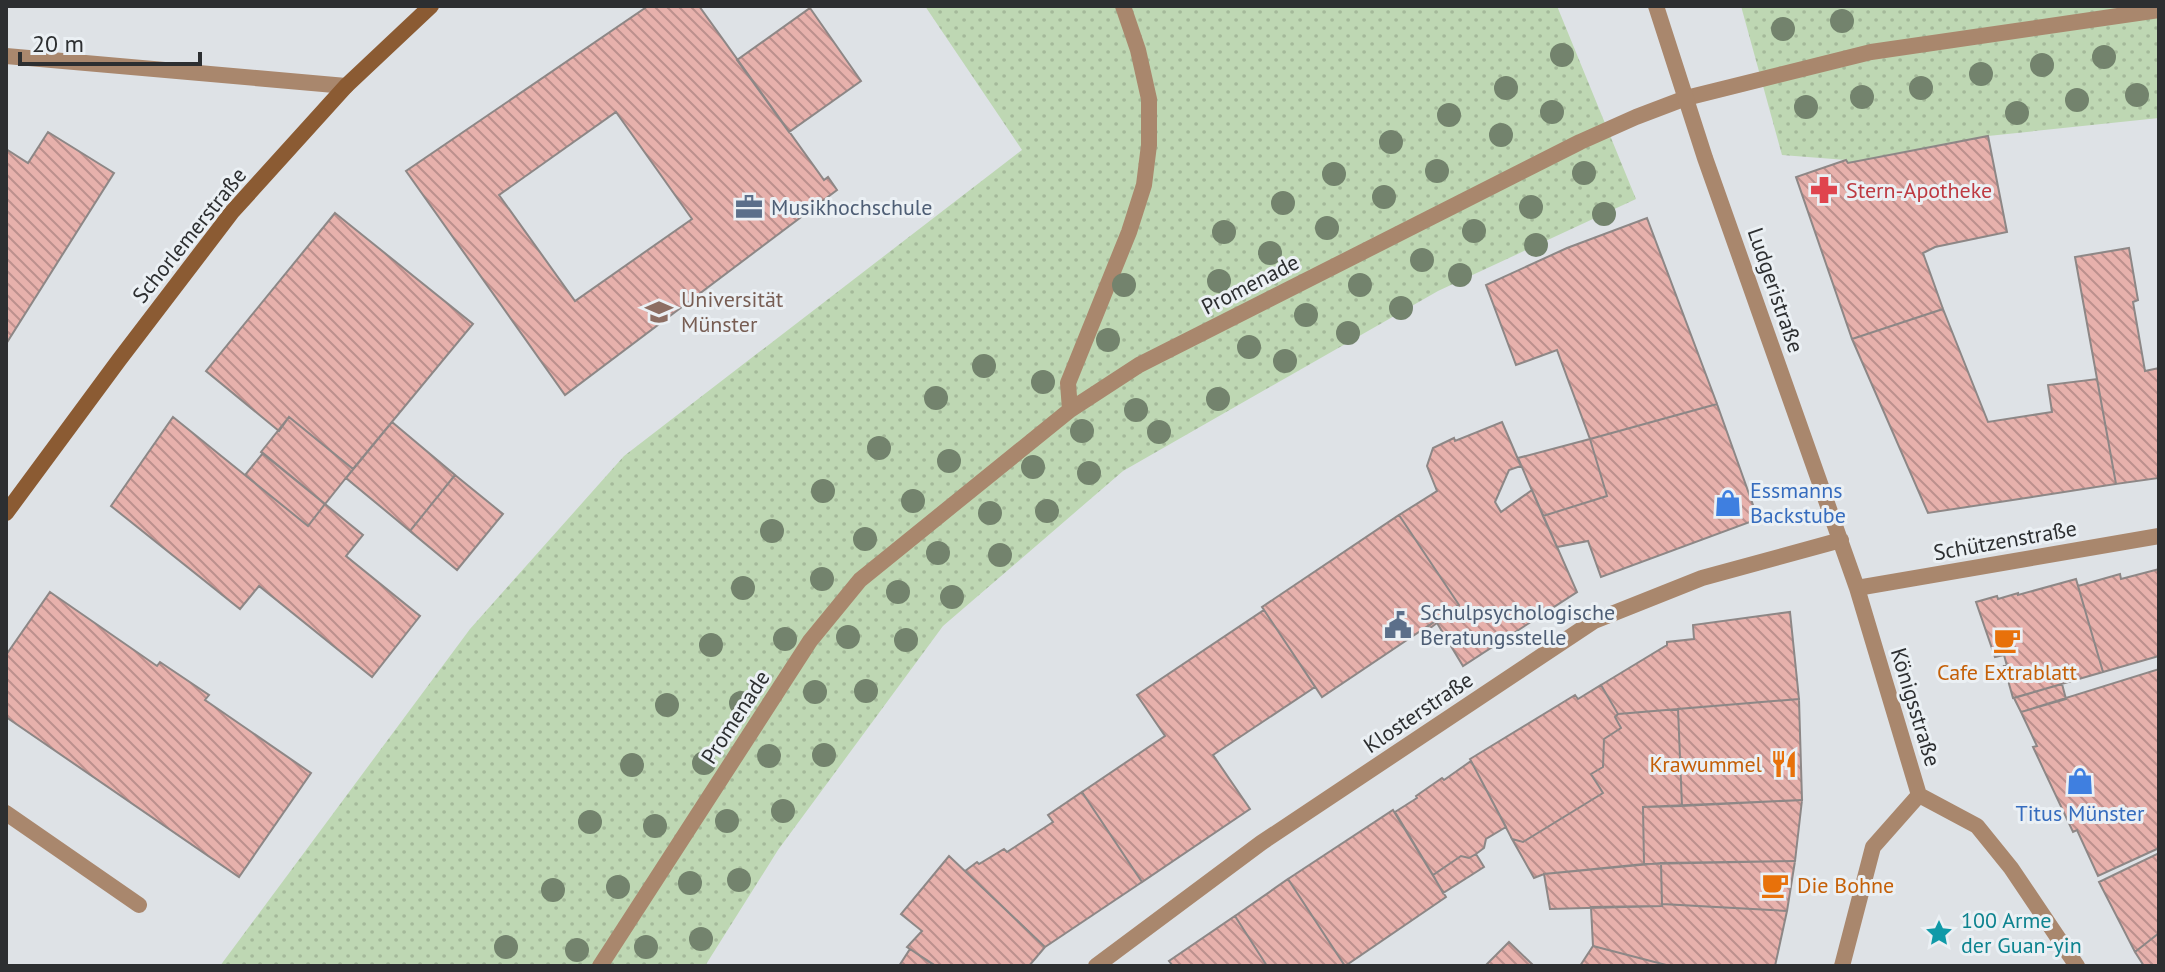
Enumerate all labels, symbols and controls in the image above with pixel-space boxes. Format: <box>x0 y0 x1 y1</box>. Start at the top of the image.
scale bar <box>20 16 200 66</box>
text: 20 m <box>32 28 84 59</box>
street label: Schorlemerstraße <box>126 162 252 308</box>
pharmacy icon: Stern-Apotheke <box>1809 175 1839 205</box>
place label: Stern-Apotheke <box>1846 176 1992 204</box>
office icon: Musikhochschule <box>734 192 764 222</box>
place label: Musikhochschule <box>771 193 932 221</box>
street label: Ludgeristraße <box>1742 224 1810 356</box>
street label: Promenade <box>1197 248 1303 320</box>
place label: Universität Münster <box>681 285 784 338</box>
school or university icon: Universität Münster <box>644 297 674 327</box>
place label: Essmanns Backstube <box>1750 476 1846 529</box>
shop icon: Essmanns Backstube <box>1713 488 1743 518</box>
street label: Schützenstraße <box>1931 514 2079 566</box>
place label: Schulpsychologische Beratungsstelle <box>1420 598 1615 651</box>
public building icon: Schulpsychologische Beratungsstelle <box>1383 610 1413 640</box>
cafe icon: Cafe Extrablatt <box>1992 625 2022 655</box>
street label: Königsstraße <box>1885 644 1947 770</box>
place label: Cafe Extrablatt <box>1937 658 2078 686</box>
street label: Promenade <box>694 665 776 769</box>
street label: Klosterstraße <box>1358 665 1478 759</box>
restaurant icon: Krawummel <box>1769 749 1799 779</box>
place label: Krawummel <box>1649 750 1763 778</box>
shop icon: Titus Münster <box>2065 766 2095 796</box>
place label: Titus Münster <box>2016 799 2145 827</box>
cafe icon: Die Bohne <box>1760 870 1790 900</box>
place label: Die Bohne <box>1797 871 1894 899</box>
place label: 100 Arme der Guan-yin <box>1961 906 2082 959</box>
place icon: 100 Arme der Guan-yin <box>1924 918 1954 948</box>

